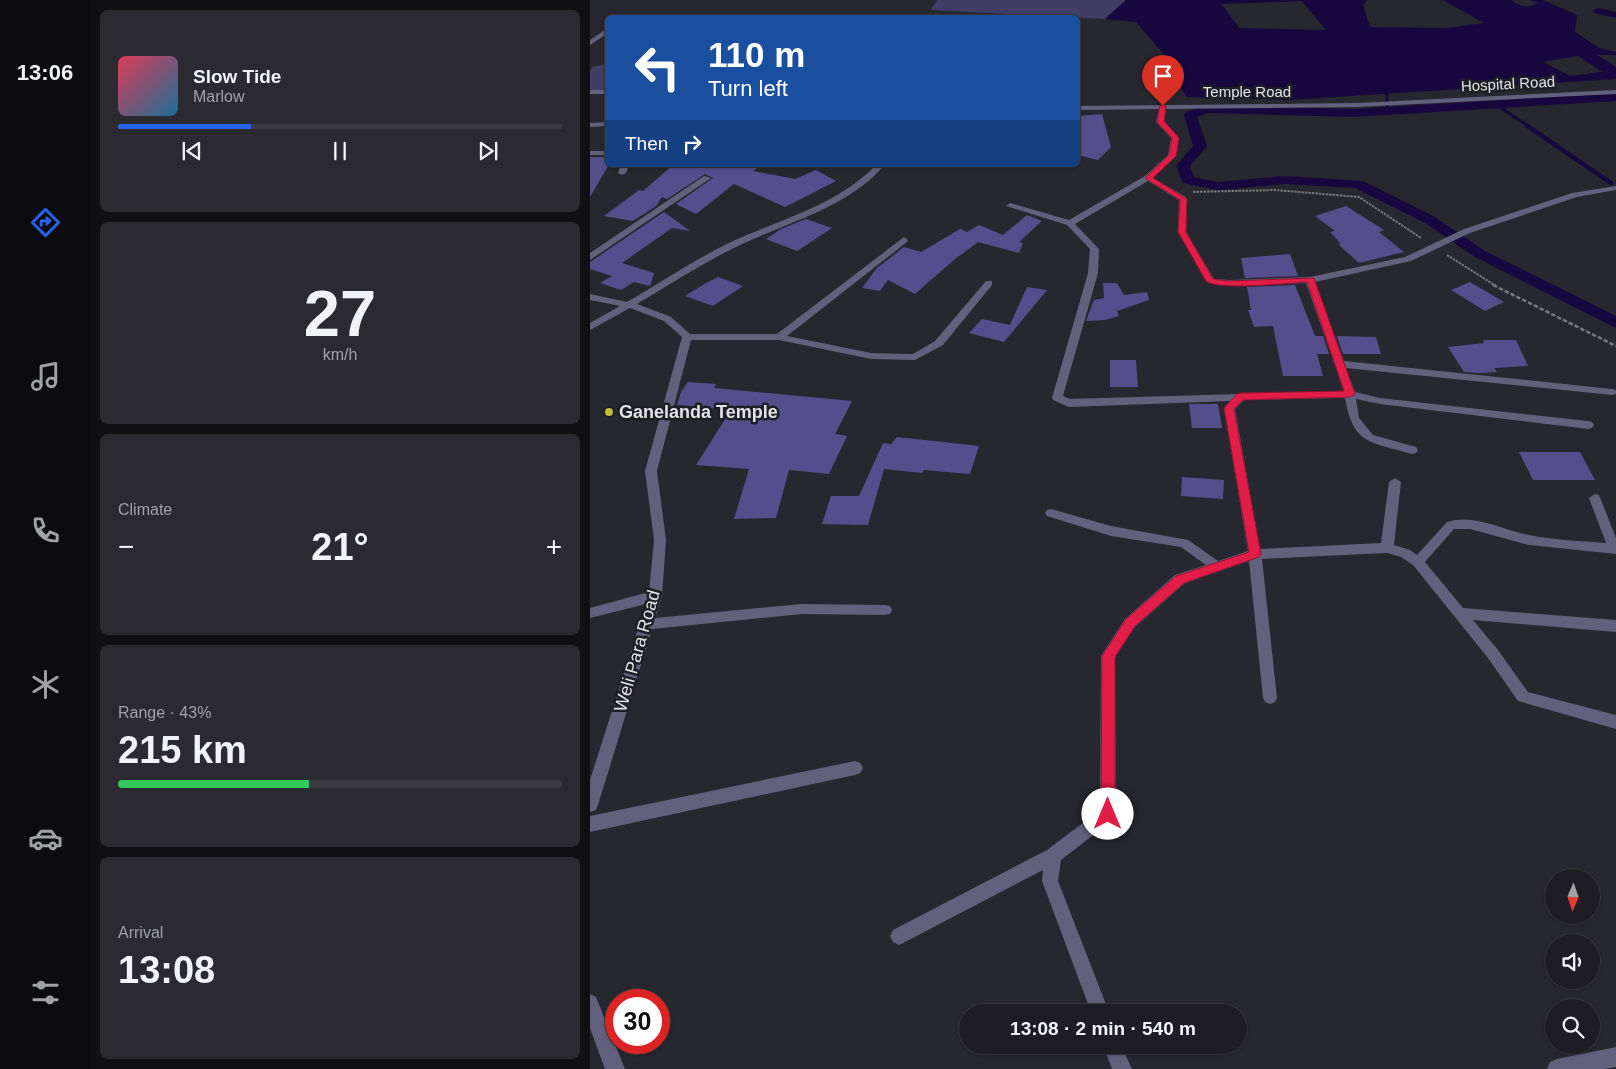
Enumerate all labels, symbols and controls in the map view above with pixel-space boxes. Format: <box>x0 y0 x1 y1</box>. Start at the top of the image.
icon: left <box>625 35 690 100</box>
text: 110 m <box>708 35 805 74</box>
pin <box>1142 55 1184 106</box>
text: 13:06 <box>17 60 73 85</box>
icon: arrive <box>1149 62 1177 90</box>
text: Slow Tide <box>193 66 281 87</box>
street label: Hospital Road <box>1460 73 1555 94</box>
text: Turn left <box>708 76 788 101</box>
street label: Temple Road <box>1203 83 1291 100</box>
text: Marlow <box>193 88 245 105</box>
icon: right <box>678 130 706 158</box>
text: Then <box>625 133 668 154</box>
icon: previous <box>178 137 206 165</box>
icon: pause <box>326 137 354 165</box>
icon: next <box>474 137 502 165</box>
icon: directions <box>28 205 63 240</box>
text: 27 <box>304 277 376 350</box>
text: km/h <box>323 346 357 363</box>
icon: music <box>28 359 63 394</box>
place label: Ganelanda Temple <box>619 402 778 422</box>
marker: Ganelanda Temple <box>603 406 615 418</box>
text: Climate <box>118 501 172 518</box>
icon: phone <box>28 513 63 548</box>
text: 21° <box>311 526 369 568</box>
text: − <box>118 531 134 562</box>
text: + <box>546 531 562 562</box>
street label: Weli Para Road <box>610 588 664 714</box>
icon: climate <box>28 667 63 702</box>
text: Range · 43% <box>118 704 211 721</box>
text: 215 km <box>118 729 247 771</box>
position arrow <box>1081 787 1133 839</box>
icon: car <box>28 821 63 856</box>
north arrow <box>1545 869 1600 924</box>
map controls <box>1545 869 1600 1054</box>
text: Arrival <box>118 924 163 941</box>
button: sound <box>1545 934 1600 989</box>
text: 13:08 <box>118 949 215 991</box>
icon: filters <box>28 975 63 1010</box>
speed limit sign: 30 <box>605 989 670 1054</box>
button: search <box>1545 999 1600 1054</box>
text: 13:08 · 2 min · 540 m <box>1010 1018 1196 1039</box>

